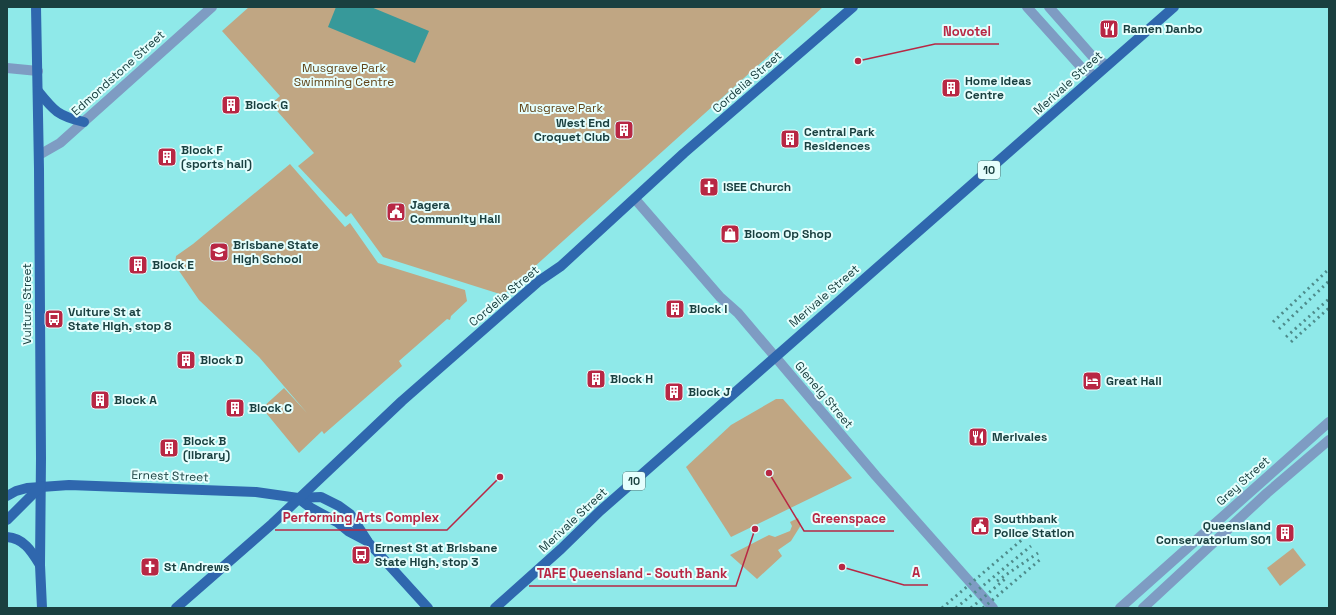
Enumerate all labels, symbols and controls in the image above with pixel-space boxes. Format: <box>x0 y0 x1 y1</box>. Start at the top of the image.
restaurant icon: Ramen Danbo <box>1098 18 1120 40</box>
callout: Novotel <box>935 19 999 44</box>
place label: Ramen Danbo <box>1123 21 1202 37</box>
text: Novotel <box>943 23 991 40</box>
street label: Edmondstone Street <box>68 27 168 119</box>
street label: Cordelia Street <box>709 47 785 117</box>
street label: Merivale Street <box>1030 48 1106 118</box>
park label: Musgrave Park Swimming Centre <box>294 60 394 90</box>
place label: Home Ideas Centre <box>965 73 1031 103</box>
building icon: Home Ideas Centre <box>940 77 962 99</box>
building icon: Block G <box>220 94 242 116</box>
place label: Block G <box>245 97 288 113</box>
park label: Musgrave Park <box>519 100 604 116</box>
place label: West End Croquet Club <box>534 115 610 145</box>
building icon: West End Croquet Club <box>613 119 635 141</box>
place label: Central Park Residences <box>804 124 875 154</box>
building icon: Central Park Residences <box>779 128 801 150</box>
place label: Block F (sports hall) <box>181 142 252 172</box>
building icon: Block F (sports hall) <box>156 146 178 168</box>
road number: 10 <box>978 161 1000 179</box>
church icon: iSEE Church <box>698 176 720 198</box>
place label: iSEE Church <box>723 179 791 195</box>
place label: Jagera Community Hall <box>410 197 501 227</box>
public building icon: Jagera Community Hall <box>385 201 407 223</box>
shop icon: Bloom Op Shop <box>719 223 741 245</box>
place label: Bloom Op Shop <box>744 226 832 242</box>
place label: Brisbane State High School <box>233 237 319 267</box>
school or university icon: Brisbane State High School <box>208 241 230 263</box>
building icon: Block E <box>127 254 149 276</box>
place label: Block E <box>152 257 194 273</box>
street label: Merivale Street <box>786 261 862 331</box>
street label: Cordelia Street <box>466 262 542 330</box>
street label: Vulture Street <box>19 263 35 345</box>
building icon: Block I <box>664 298 686 320</box>
place label: Block I <box>689 301 728 317</box>
place label: Vulture St at State High, stop 8 <box>68 304 171 334</box>
bus stop icon: Vulture St at State High, stop 8 <box>43 308 65 330</box>
building icon: Block D <box>175 349 197 371</box>
place label: Block D <box>200 352 243 368</box>
street label: Glenelg Street <box>791 358 857 432</box>
building icon: Block H <box>585 368 607 390</box>
hotel icon: Great Hall <box>1081 370 1103 392</box>
place label: Block H <box>610 371 653 387</box>
place label: Great Hall <box>1106 373 1162 389</box>
building icon: Block J <box>663 381 685 403</box>
place label: Block J <box>688 384 731 400</box>
building icon: Block A <box>89 389 111 411</box>
place label: Block A <box>114 392 157 408</box>
building icon: Block C <box>224 397 246 419</box>
place label: Block C <box>249 400 292 416</box>
restaurant icon: Merivales <box>967 426 989 448</box>
place label: Merivales <box>992 429 1047 445</box>
place label: Block B (library) <box>183 433 231 463</box>
building icon: Block B (library) <box>158 437 180 459</box>
street label: Grey Street <box>1213 453 1273 509</box>
street label: Ernest Street <box>131 467 209 485</box>
road number: 10 <box>623 472 645 490</box>
street label: Merivale Street <box>535 484 611 556</box>
callout: Performing Arts Complex <box>275 505 447 530</box>
callout: Greenspace <box>804 506 894 531</box>
text: Performing Arts Complex <box>283 509 439 526</box>
text: Greenspace <box>812 510 886 527</box>
place label: Southbank Police Station <box>994 511 1075 541</box>
public building icon: Southbank Police Station <box>969 515 991 537</box>
place label: Queensland Conservatorium S01 <box>1156 518 1271 548</box>
building icon: Queensland Conservatorium S01 <box>1274 522 1296 544</box>
place label: Ernest St at Brisbane State High, stop 3 <box>375 540 497 570</box>
bus stop icon: Ernest St at Brisbane State High, stop 3 <box>350 544 372 566</box>
church icon: St Andrews <box>139 556 161 578</box>
place label: St Andrews <box>164 559 229 575</box>
callout: A <box>904 560 928 585</box>
callout: TAFE Queensland - South Bank <box>529 561 736 586</box>
text: A <box>912 564 921 581</box>
text: TAFE Queensland - South Bank <box>537 565 728 582</box>

